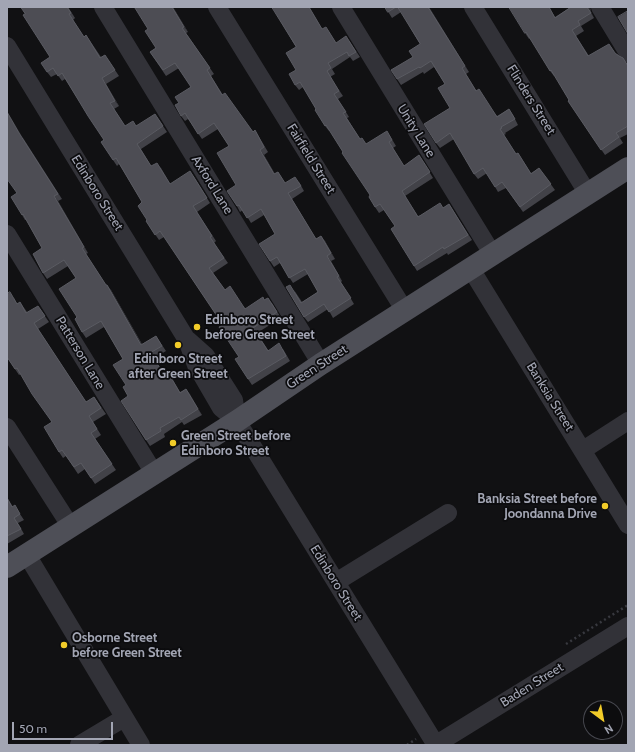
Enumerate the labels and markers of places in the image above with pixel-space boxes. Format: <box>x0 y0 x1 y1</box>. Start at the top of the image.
place label: Edinboro Street before Green Street <box>205 312 315 343</box>
marker: Edinboro Street before Green Street <box>192 322 202 332</box>
marker: Edinboro Street after Green Street <box>173 340 183 350</box>
place label: Edinboro Street after Green Street <box>128 351 228 382</box>
place label: Green Street before Edinboro Street <box>181 428 291 459</box>
marker: Green Street before Edinboro Street <box>168 438 178 448</box>
place label: Banksia Street before Joondanna Drive <box>477 491 597 522</box>
marker: Banksia Street before Joondanna Drive <box>600 501 610 511</box>
place label: Osborne Street before Green Street <box>72 630 182 661</box>
marker: Osborne Street before Green Street <box>59 640 69 650</box>

